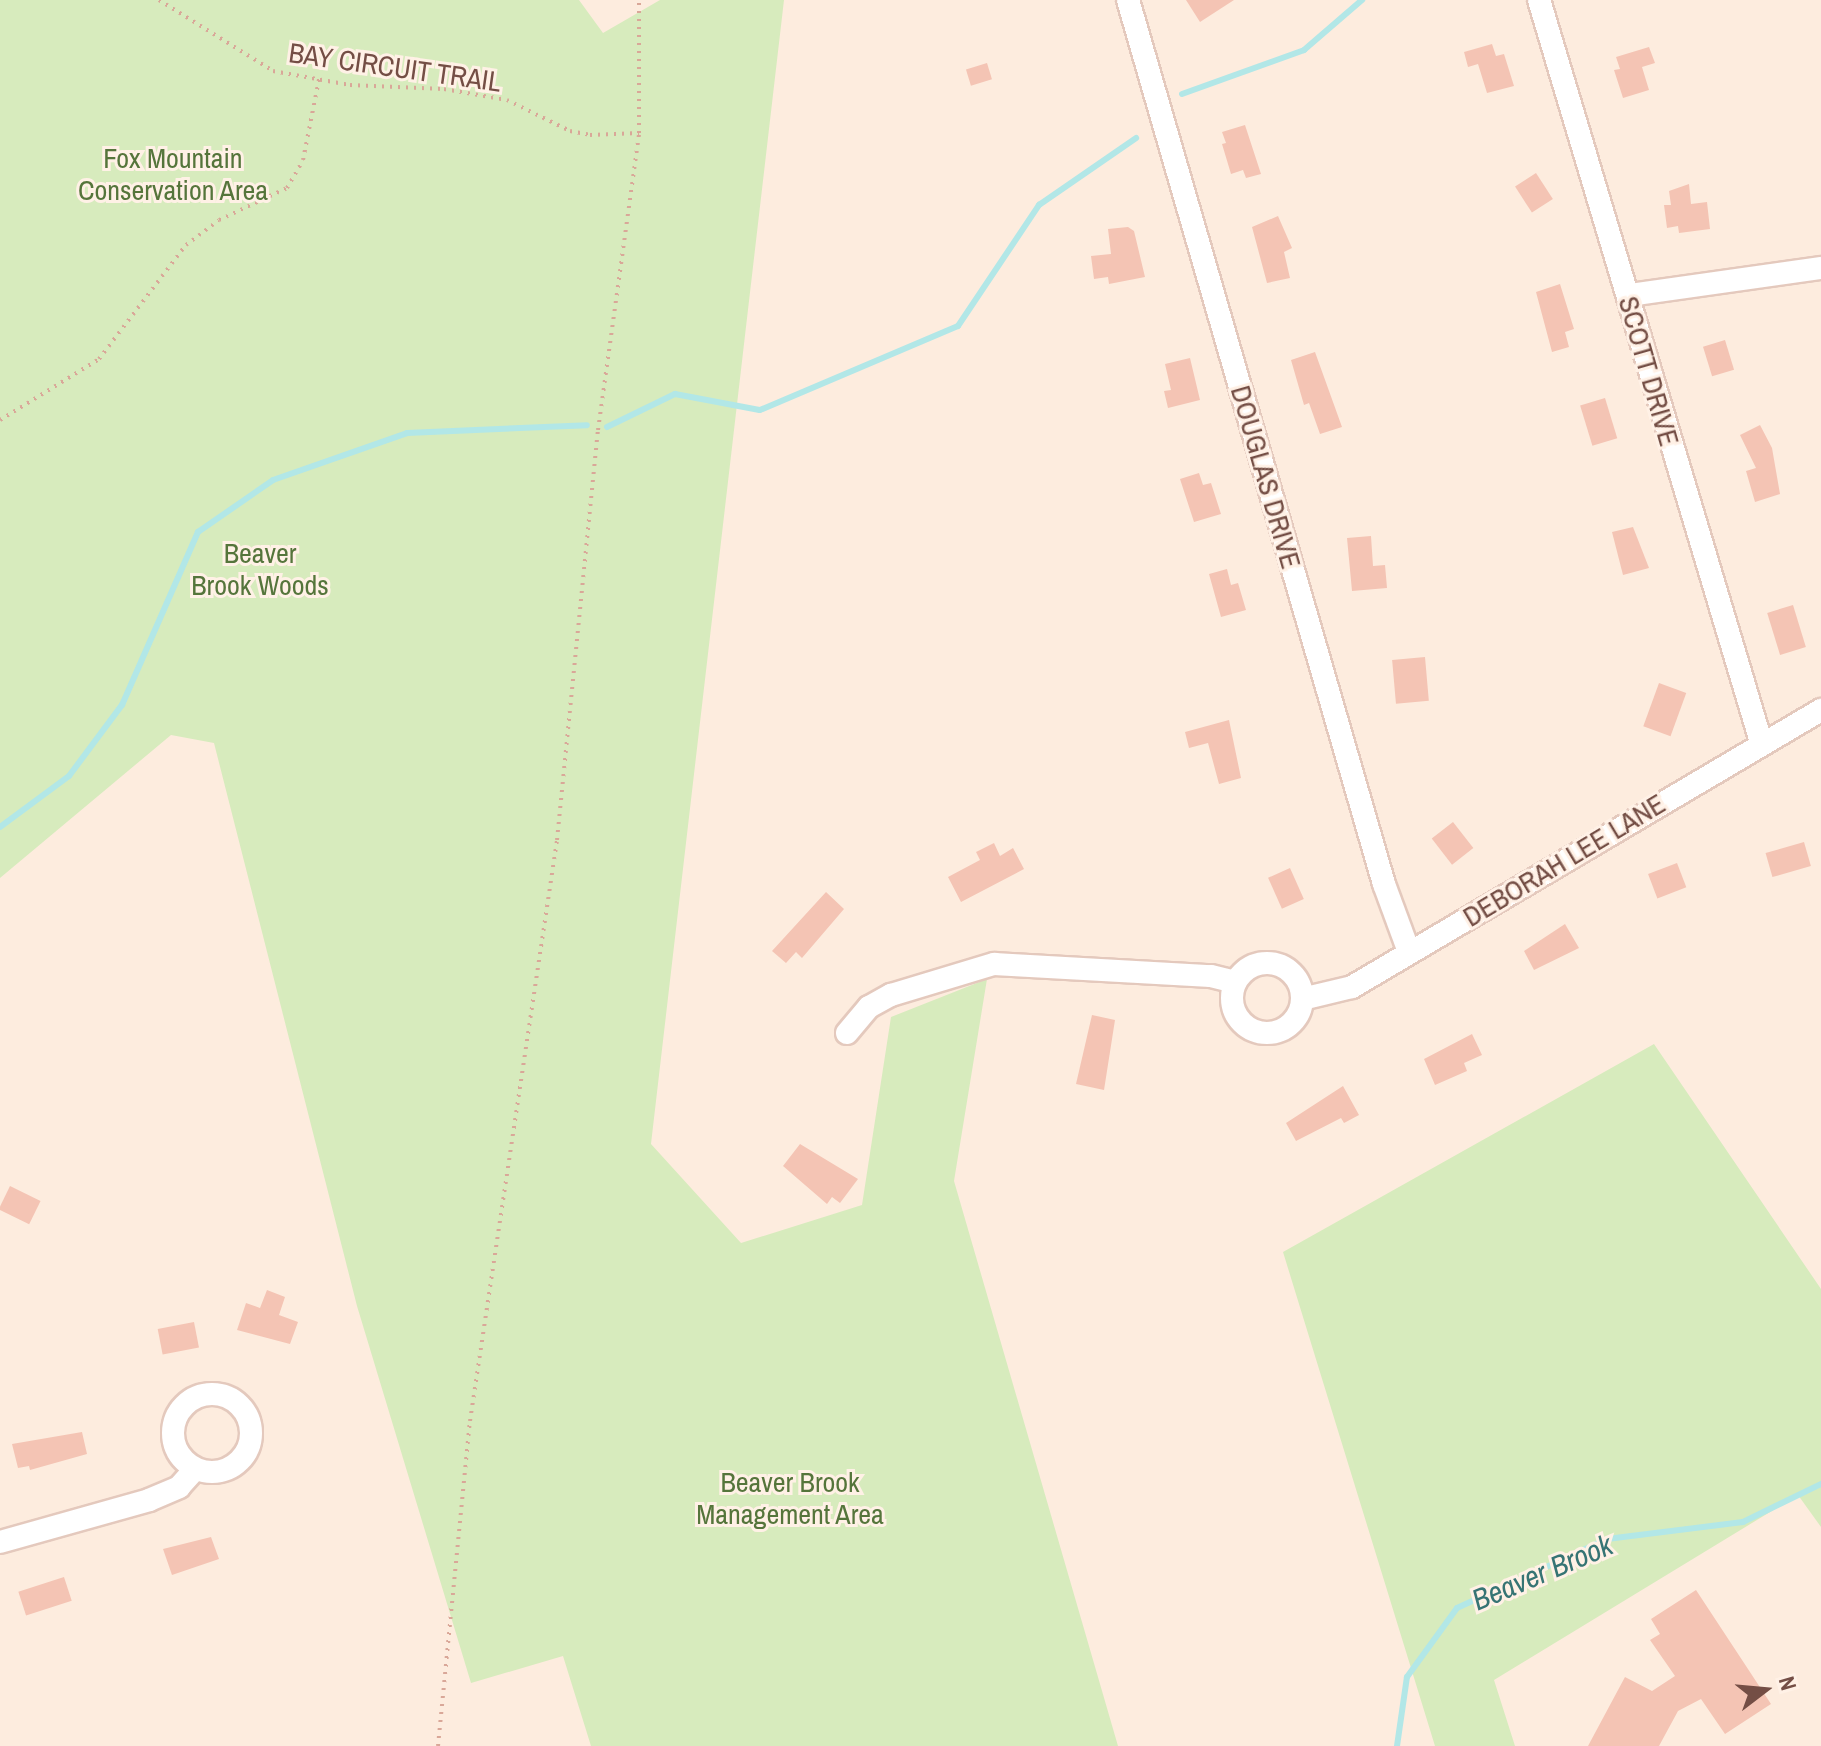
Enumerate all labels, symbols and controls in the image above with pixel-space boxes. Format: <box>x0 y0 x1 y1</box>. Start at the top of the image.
street label: BAY CIRCUIT TRAIL <box>286 35 504 99</box>
park label: Fox Mountain Conservation Area <box>77 141 269 207</box>
street label: SCOTT DRIVE <box>1612 292 1686 450</box>
street label: DOUGLAS DRIVE <box>1224 382 1308 572</box>
park label: Beaver Brook Woods <box>191 536 329 602</box>
street label: DEBORAH LEE LANE <box>1457 786 1671 934</box>
park label: Beaver Brook Management Area <box>696 1465 884 1531</box>
water label: Beaver Brook <box>1466 1526 1618 1618</box>
north arrow <box>1725 1650 1805 1730</box>
text: N <box>1772 1673 1804 1694</box>

